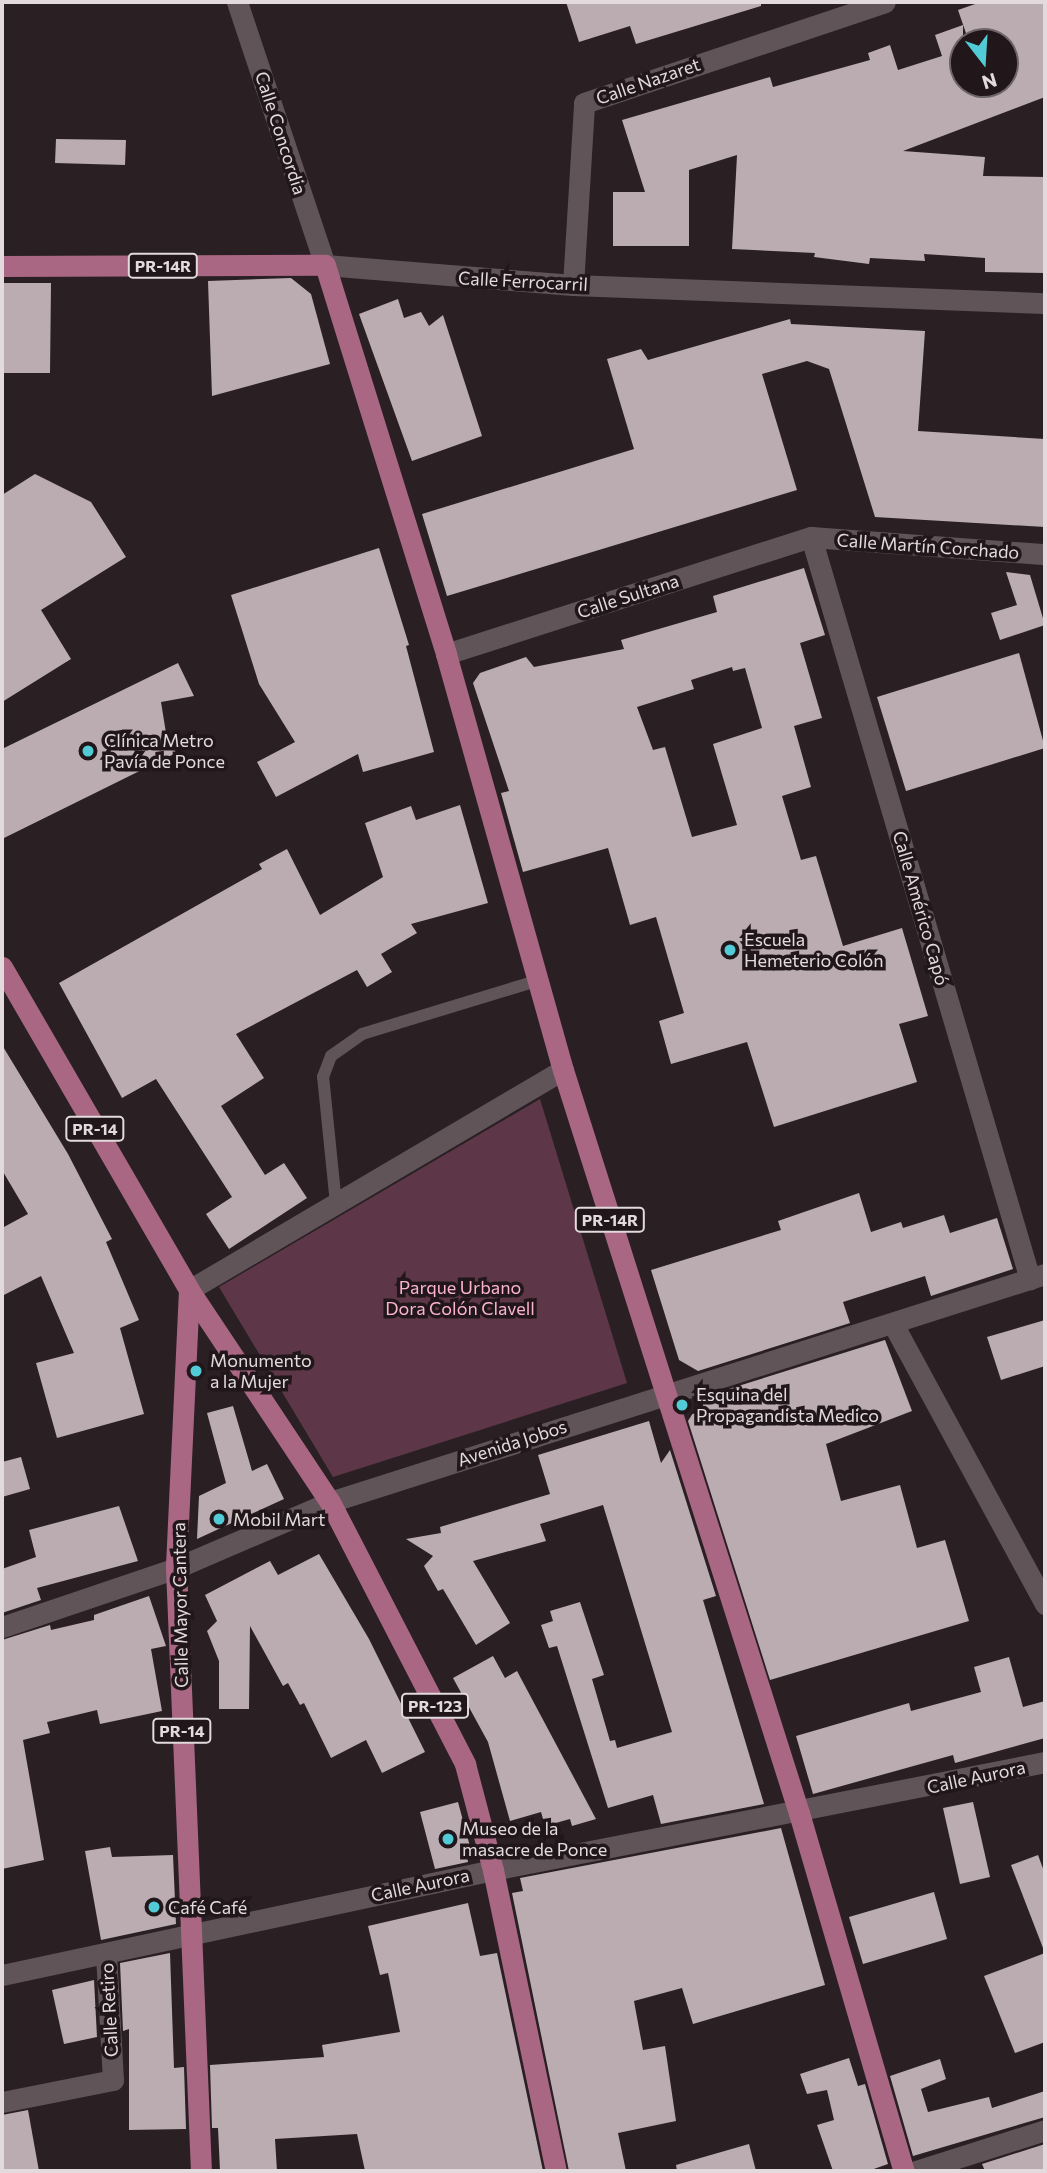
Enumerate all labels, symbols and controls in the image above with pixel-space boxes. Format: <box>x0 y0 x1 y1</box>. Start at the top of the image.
north arrow <box>949 28 1019 98</box>
street label: Calle Nazaret <box>593 53 703 109</box>
street label: Calle Concordia <box>251 69 311 197</box>
text: N <box>980 69 1000 95</box>
road number: PR-14R <box>126 254 200 278</box>
street label: Calle Ferrocarril <box>458 267 588 295</box>
street label: Calle Martín Corchado <box>836 529 1020 563</box>
street label: Calle Sultana <box>574 569 682 623</box>
place label: Clínica Metro Pavía de Ponce <box>104 730 225 772</box>
marker: Clínica Metro Pavía de Ponce <box>78 741 98 761</box>
street label: Calle Américo Capó <box>889 828 953 988</box>
place label: Escuela Hemeterio Colón <box>744 929 884 972</box>
marker: Escuela Hemeterio Colón <box>722 942 738 958</box>
road number: PR-14 <box>65 1116 125 1142</box>
road number: PR-14R <box>573 1208 647 1232</box>
park label: Parque Urbano Dora Colón Clavell <box>385 1277 535 1320</box>
place label: Monumento a la Mujer <box>210 1350 312 1392</box>
marker: Monumento a la Mujer <box>188 1363 204 1379</box>
place label: Esquina del Propagandista Medico <box>696 1384 879 1426</box>
marker: Esquina del Propagandista Medico <box>674 1397 690 1413</box>
street label: Avenida Jobos <box>455 1415 569 1471</box>
place label: Mobil Mart <box>233 1508 325 1530</box>
marker: Mobil Mart <box>211 1511 227 1527</box>
street label: Calle Mayor Cantera <box>168 1522 192 1688</box>
road number: PR-123 <box>400 1694 470 1718</box>
road number: PR-14 <box>152 1718 212 1744</box>
street label: Calle Aurora <box>925 1756 1027 1798</box>
place label: Museo de la masacre de Ponce <box>462 1818 607 1860</box>
marker: Museo de la masacre de Ponce <box>440 1831 456 1847</box>
street label: Calle Aurora <box>369 1864 471 1906</box>
place label: Café Café <box>168 1896 247 1918</box>
marker: Café Café <box>146 1899 162 1915</box>
street label: Calle Retiro <box>96 1962 122 2058</box>

